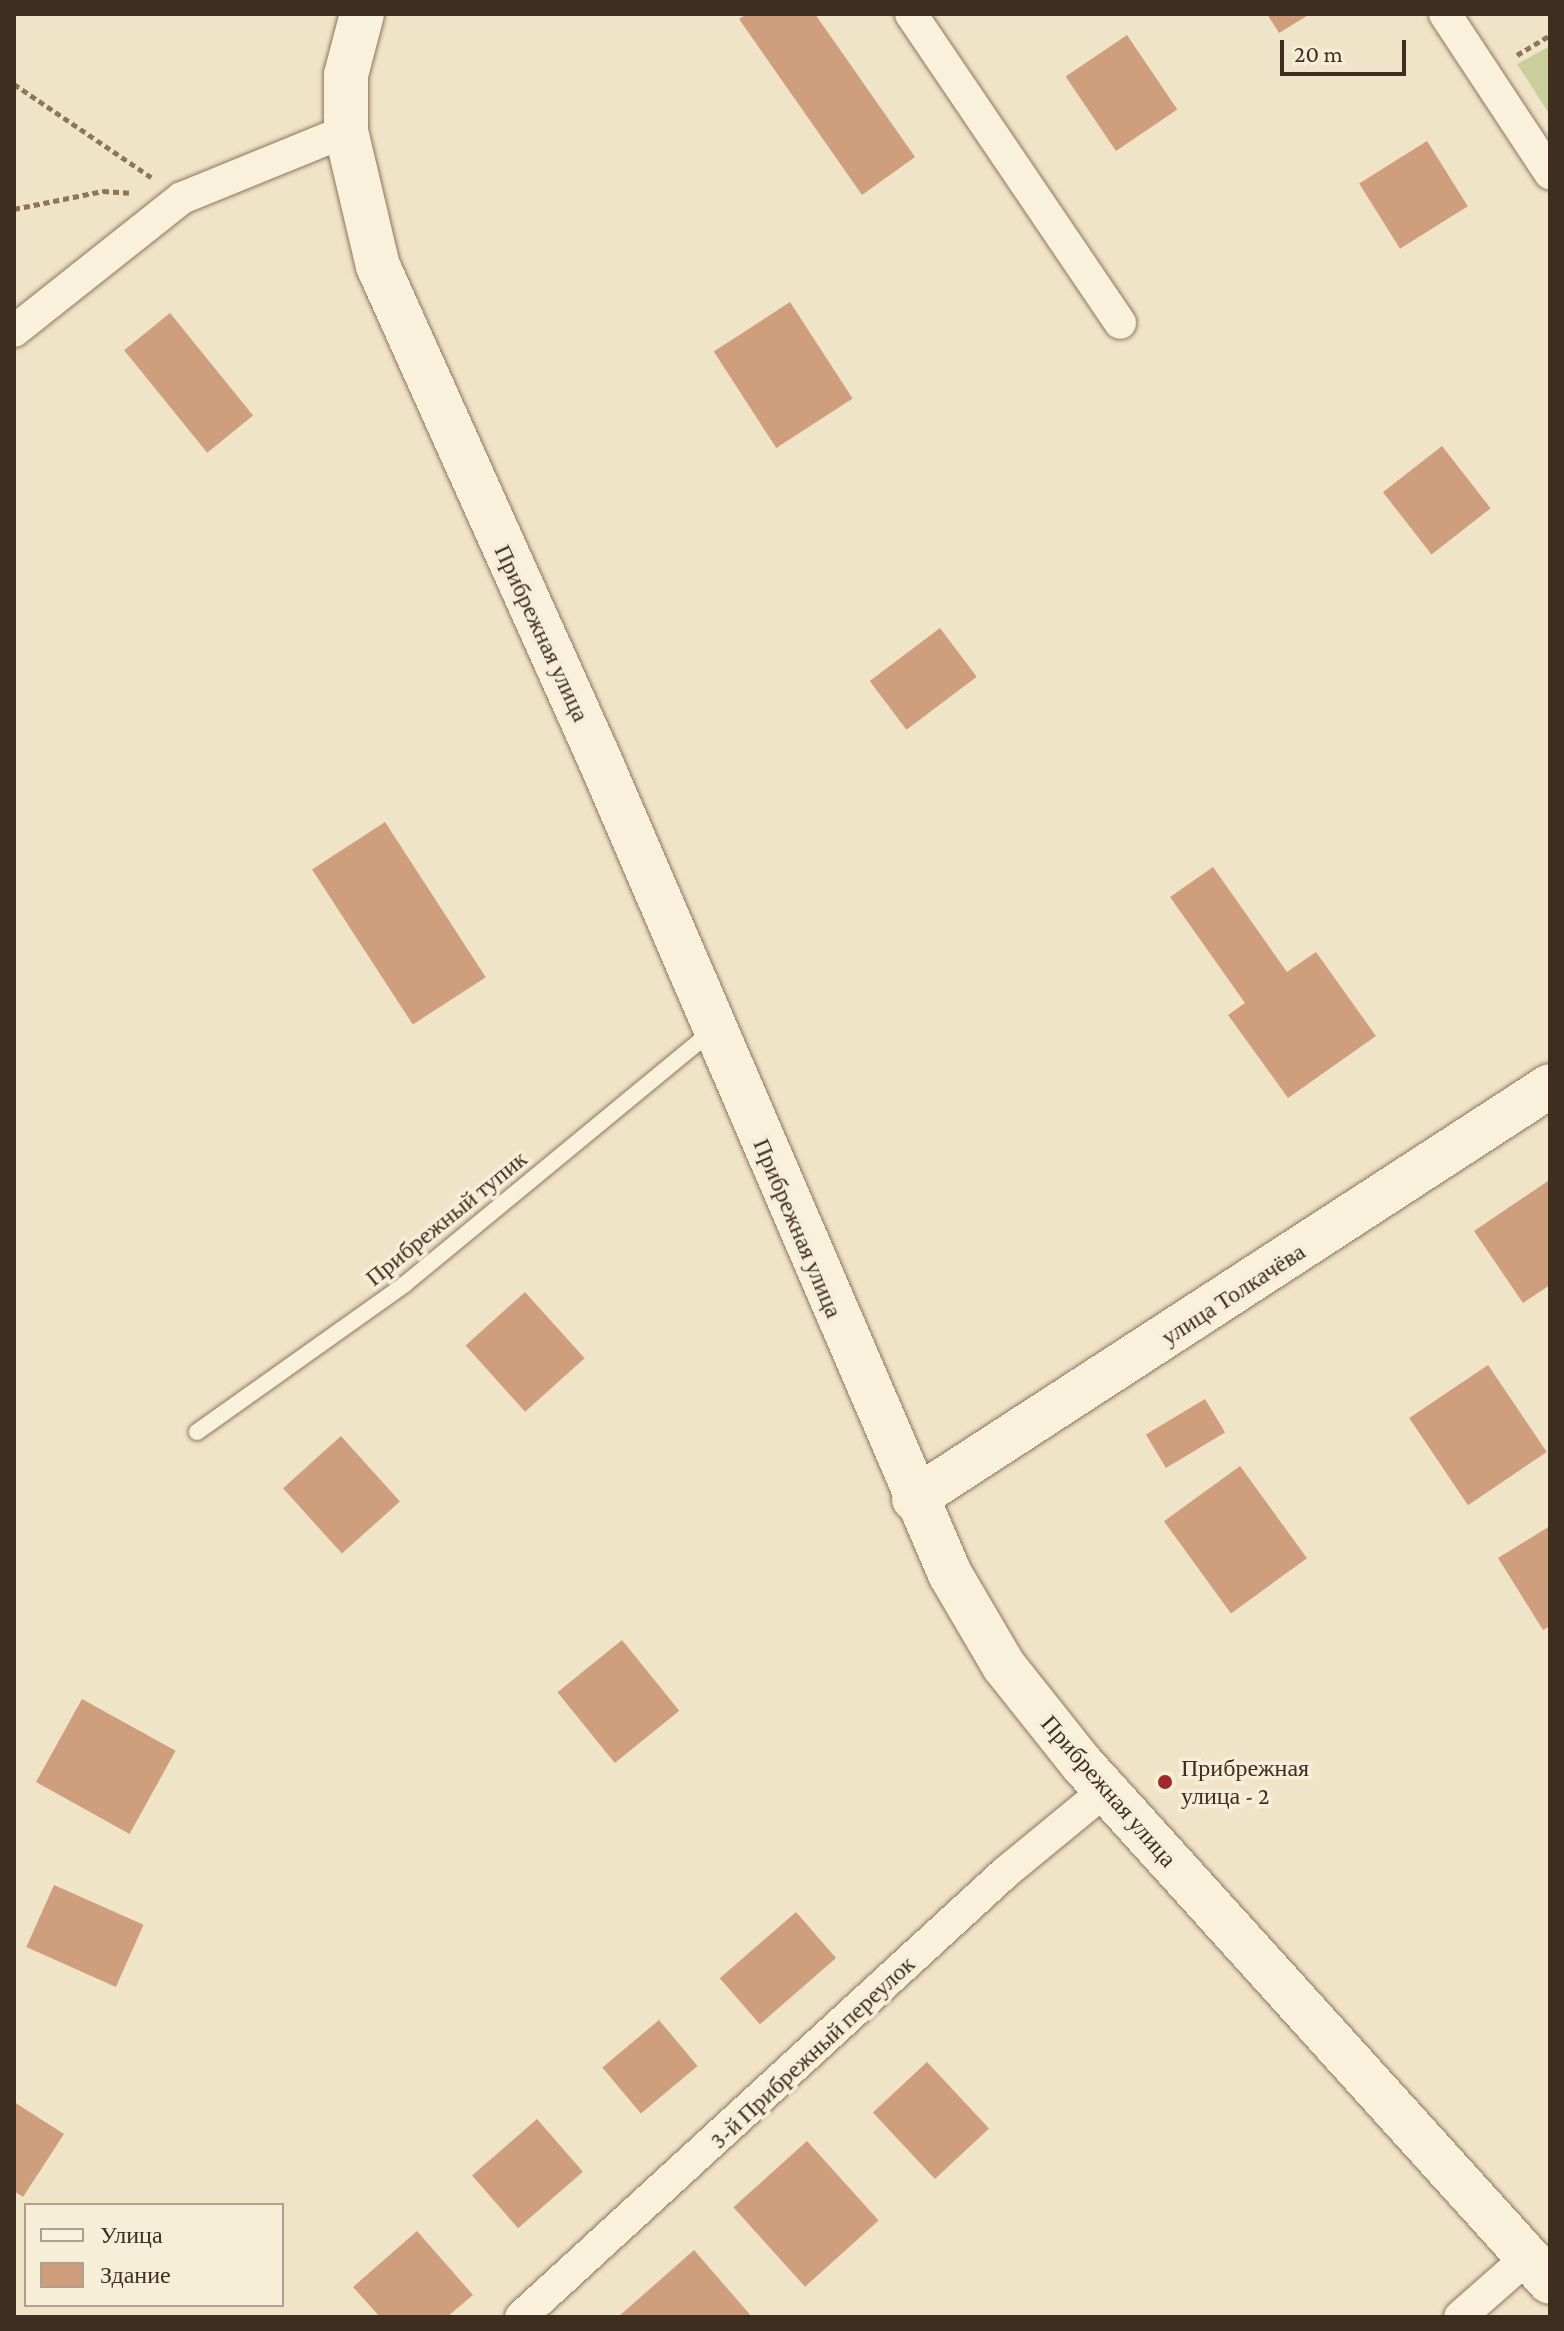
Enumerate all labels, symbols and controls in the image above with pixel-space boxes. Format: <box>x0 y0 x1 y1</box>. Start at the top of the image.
scale bar <box>1284 24 1410 74</box>
text: 20 m <box>1294 40 1343 67</box>
street label: Прибрежная улица <box>488 540 596 726</box>
street label: Прибрежная улица <box>747 1134 849 1322</box>
street label: Прибрежный тупик <box>359 1144 533 1292</box>
street label: улица Толкачёва <box>1156 1237 1310 1351</box>
street label: Прибрежная улица <box>1035 1709 1183 1873</box>
place label: Прибрежная улица - 2 <box>1181 1754 1309 1810</box>
marker: Прибрежная улица - 2 <box>1156 1773 1174 1791</box>
street label: 3-й Прибрежный переулок <box>704 1950 920 2154</box>
legend <box>24 2203 284 2307</box>
text: Улица <box>100 2221 163 2248</box>
text: Здание <box>100 2261 171 2288</box>

